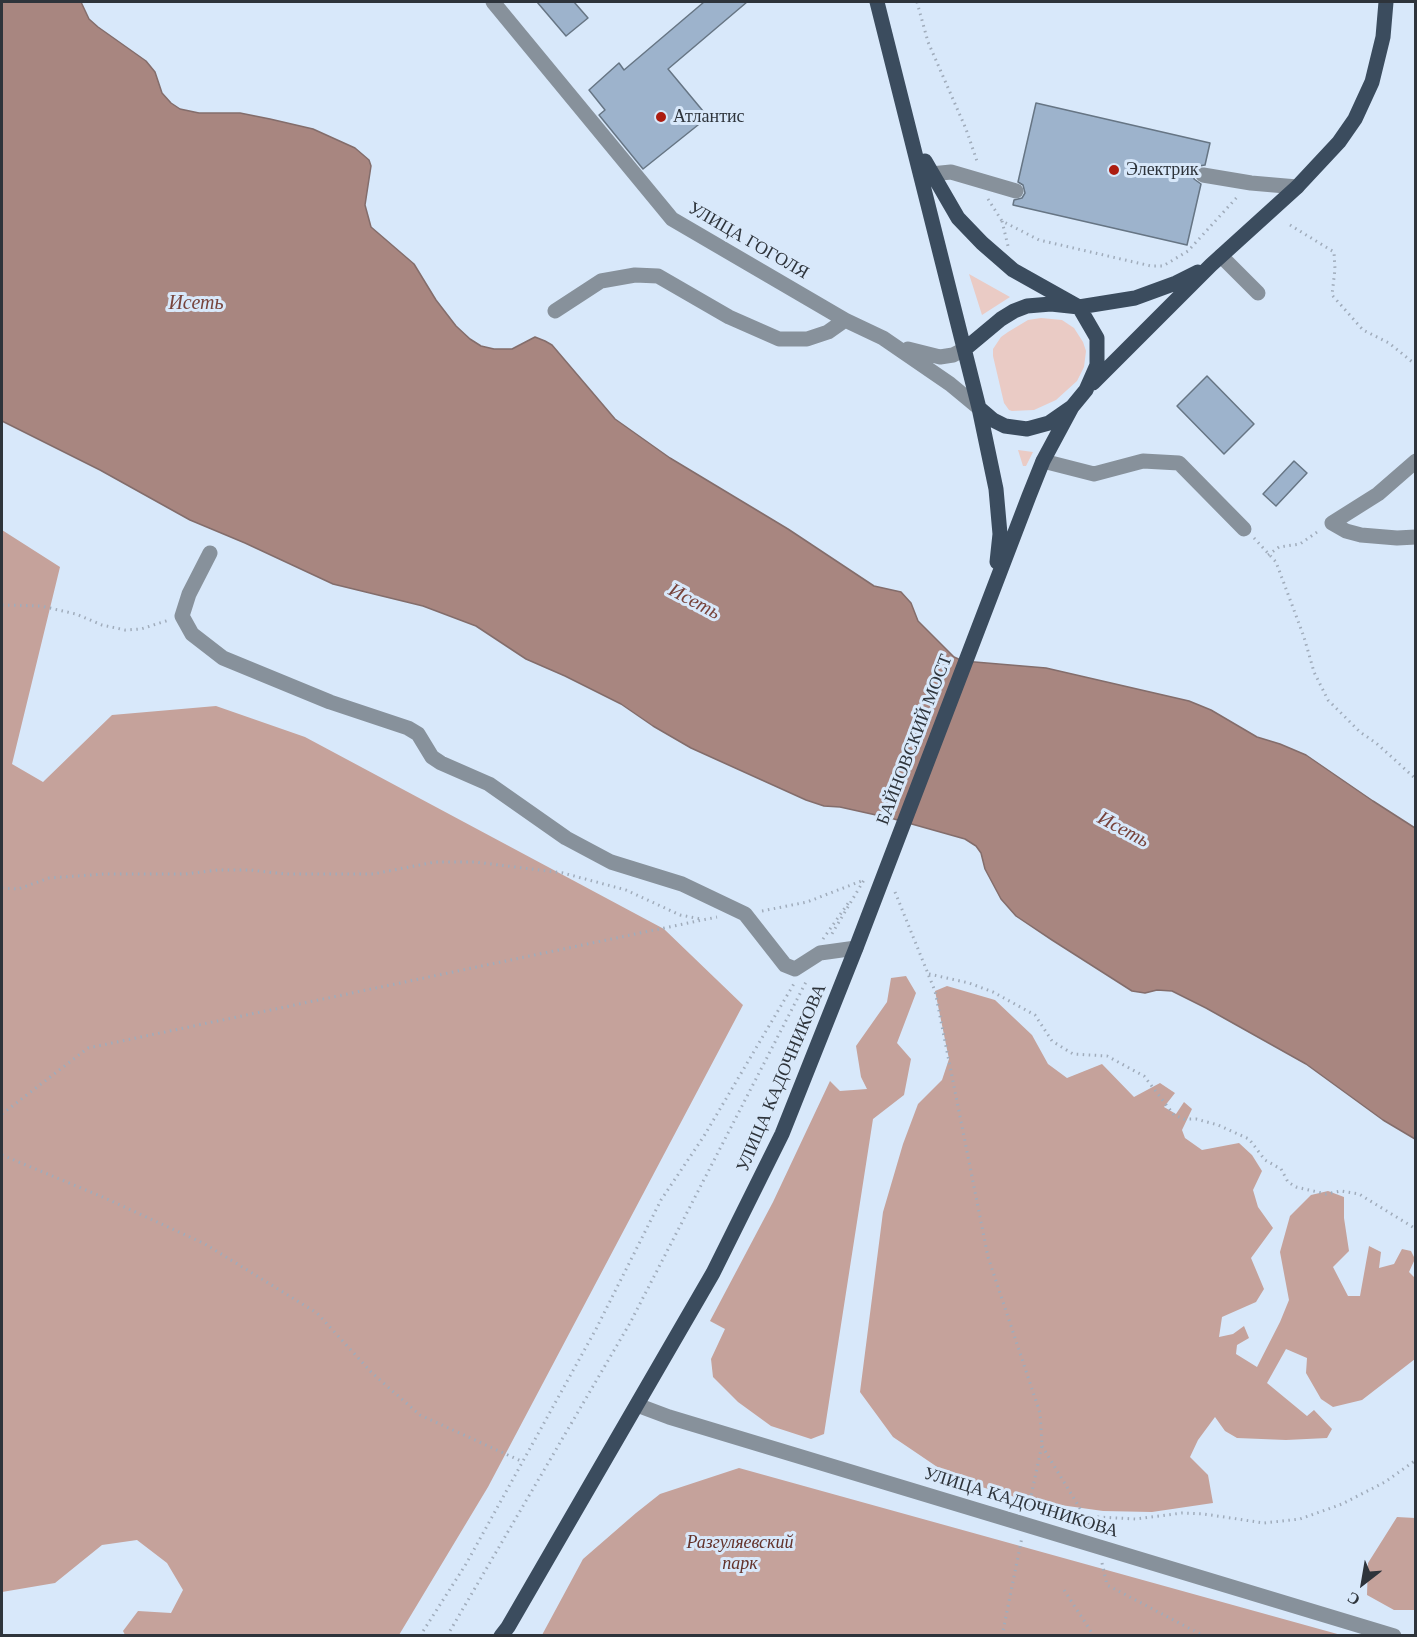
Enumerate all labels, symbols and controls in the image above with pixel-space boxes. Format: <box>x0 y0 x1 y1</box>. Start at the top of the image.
place label: Атлантис <box>673 106 745 128</box>
marker: Атлантис <box>654 110 668 124</box>
place label: Электрик <box>1126 159 1199 181</box>
marker: Электрик <box>1107 163 1121 177</box>
street label: УЛИЦА ГОГОЛЯ <box>684 198 812 284</box>
water label: Исеть <box>168 292 224 316</box>
water label: Исеть <box>664 578 724 626</box>
street label: БАЙНОВСКИЙ МОСТ <box>873 652 957 828</box>
water label: Исеть <box>1093 806 1153 854</box>
street label: УЛИЦА КАДОЧНИКОВА <box>733 981 831 1175</box>
street label: УЛИЦА КАДОЧНИКОВА <box>921 1463 1121 1543</box>
park label: Разгуляевский парк <box>686 1532 794 1574</box>
north arrow <box>1333 1553 1393 1613</box>
text: С <box>1344 1589 1363 1609</box>

